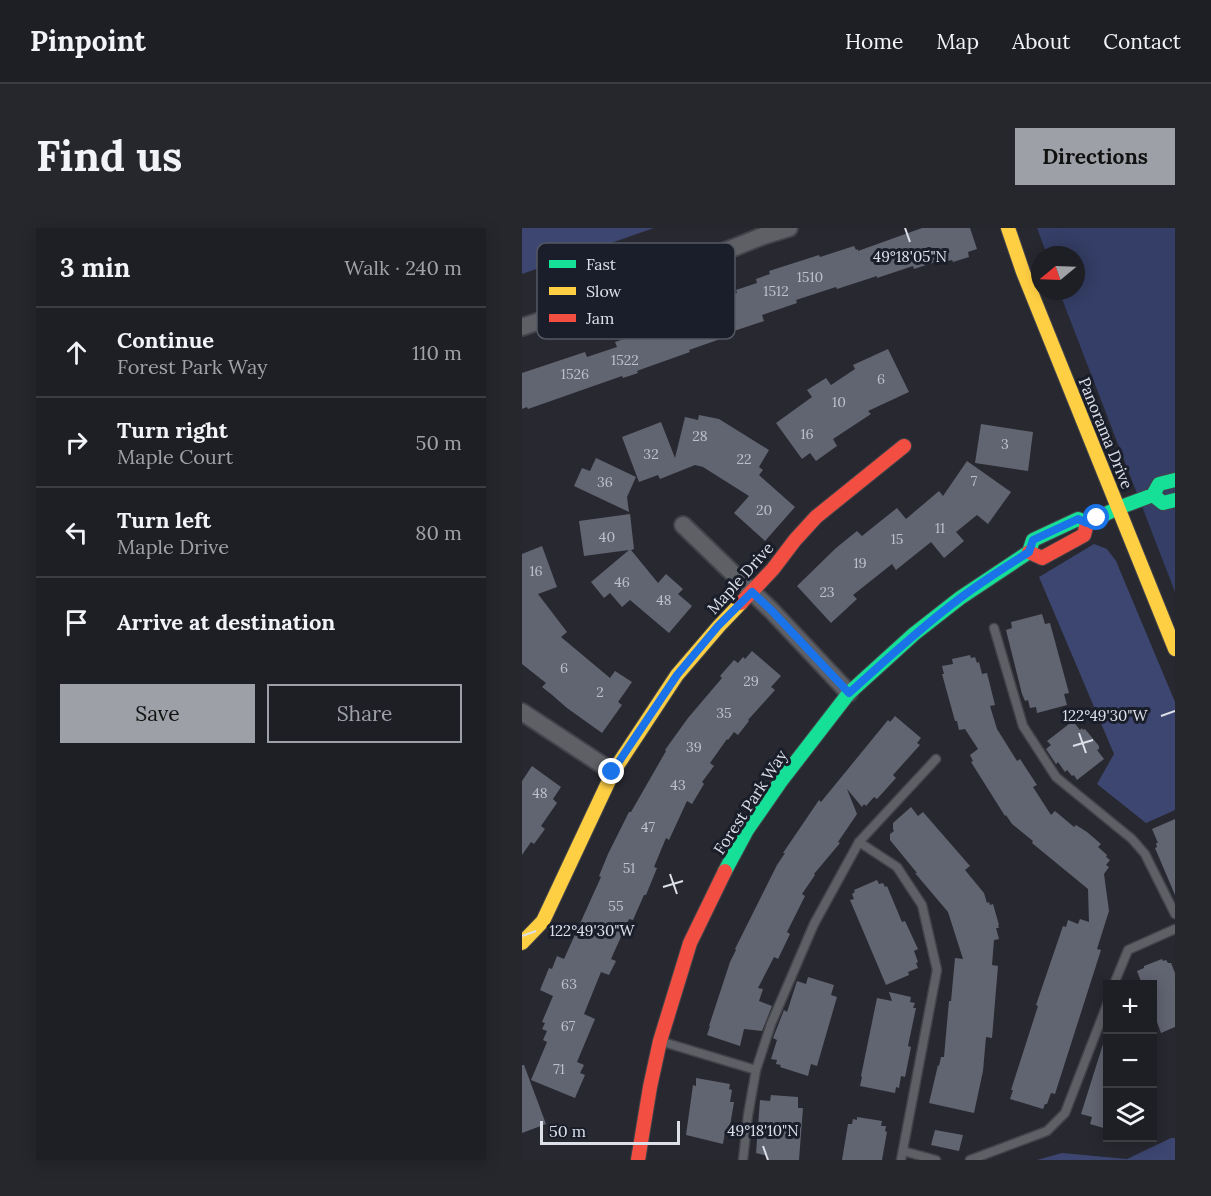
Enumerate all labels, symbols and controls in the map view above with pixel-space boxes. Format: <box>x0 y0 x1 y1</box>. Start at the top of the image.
text: Pinpoint <box>30 23 146 59</box>
text: Home <box>845 28 903 55</box>
text: Map <box>936 28 979 55</box>
text: About <box>1012 28 1070 55</box>
text: Contact <box>1103 28 1181 55</box>
button: Directions <box>1015 128 1175 185</box>
text: Find us <box>36 129 182 183</box>
legend <box>537 243 735 339</box>
north arrow <box>1031 246 1085 300</box>
text: 49°18'05"N <box>873 247 947 266</box>
text: 3 min <box>60 251 130 284</box>
text: Fast <box>586 254 617 274</box>
text: Walk · 240 m <box>344 255 462 280</box>
house number: 1510 <box>797 268 823 286</box>
text: Slow <box>586 281 622 301</box>
house number: 1512 <box>763 282 789 300</box>
text: Jam <box>585 308 614 328</box>
text: Continue <box>117 326 214 354</box>
icon: ahead <box>60 336 93 369</box>
text: 110 m <box>412 340 462 365</box>
house number: 1522 <box>611 351 639 369</box>
text: Forest Park Way <box>117 354 268 379</box>
house number: 1526 <box>561 365 589 383</box>
house number: 6 <box>877 370 885 388</box>
street label: Panorama Drive <box>1074 374 1138 492</box>
house number: 10 <box>832 393 846 411</box>
text: Turn right <box>117 416 228 444</box>
house number: 16 <box>800 425 814 443</box>
icon: right <box>60 426 93 459</box>
house number: 28 <box>692 427 708 445</box>
text: 50 m <box>416 430 462 455</box>
house number: 3 <box>1001 435 1009 453</box>
text: Maple Court <box>117 444 233 469</box>
house number: 32 <box>643 445 659 463</box>
house number: 22 <box>736 450 752 468</box>
house number: 7 <box>971 472 978 490</box>
house number: 36 <box>597 473 613 491</box>
house number: 20 <box>756 501 772 519</box>
route start <box>1083 504 1109 530</box>
text: Turn left <box>117 506 211 534</box>
icon: left <box>60 516 93 549</box>
house number: 11 <box>935 519 945 537</box>
text: 80 m <box>415 520 462 545</box>
house number: 40 <box>599 528 615 546</box>
house number: 15 <box>891 530 903 548</box>
text: Maple Drive <box>117 534 229 559</box>
street label: Maple Drive <box>703 538 778 618</box>
house number: 19 <box>853 554 867 572</box>
house number: 16 <box>529 562 543 580</box>
house number: 46 <box>614 573 630 591</box>
house number: 23 <box>819 583 835 601</box>
house number: 48 <box>656 591 672 609</box>
icon: arrive <box>60 606 93 639</box>
text: Arrive at destination <box>117 608 335 636</box>
house number: 6 <box>560 659 568 677</box>
house number: 29 <box>743 672 759 690</box>
house number: 2 <box>596 683 604 701</box>
button: Save <box>60 684 255 743</box>
button: Share <box>267 684 462 743</box>
house number: 35 <box>716 704 732 722</box>
text: 122°49'30"W <box>1063 706 1149 725</box>
house number: 39 <box>686 738 702 756</box>
street label: Forest Park Way <box>709 746 792 858</box>
route end <box>598 758 624 784</box>
house number: 43 <box>670 776 686 794</box>
house number: 48 <box>532 784 548 802</box>
house number: 47 <box>641 818 656 836</box>
house number: 51 <box>623 859 635 877</box>
house number: 55 <box>608 897 624 915</box>
text: 122°49'30"W <box>550 921 636 940</box>
house number: 63 <box>561 975 577 993</box>
map controls <box>1103 980 1157 1142</box>
button: + <box>1103 980 1157 1034</box>
house number: 67 <box>561 1017 576 1035</box>
button: − <box>1103 1034 1157 1088</box>
house number: 71 <box>553 1060 565 1078</box>
button: layers <box>1103 1088 1157 1142</box>
scale bar <box>540 1118 680 1146</box>
text: 50 m <box>549 1121 586 1141</box>
text: 49°18'10"N <box>727 1121 799 1140</box>

